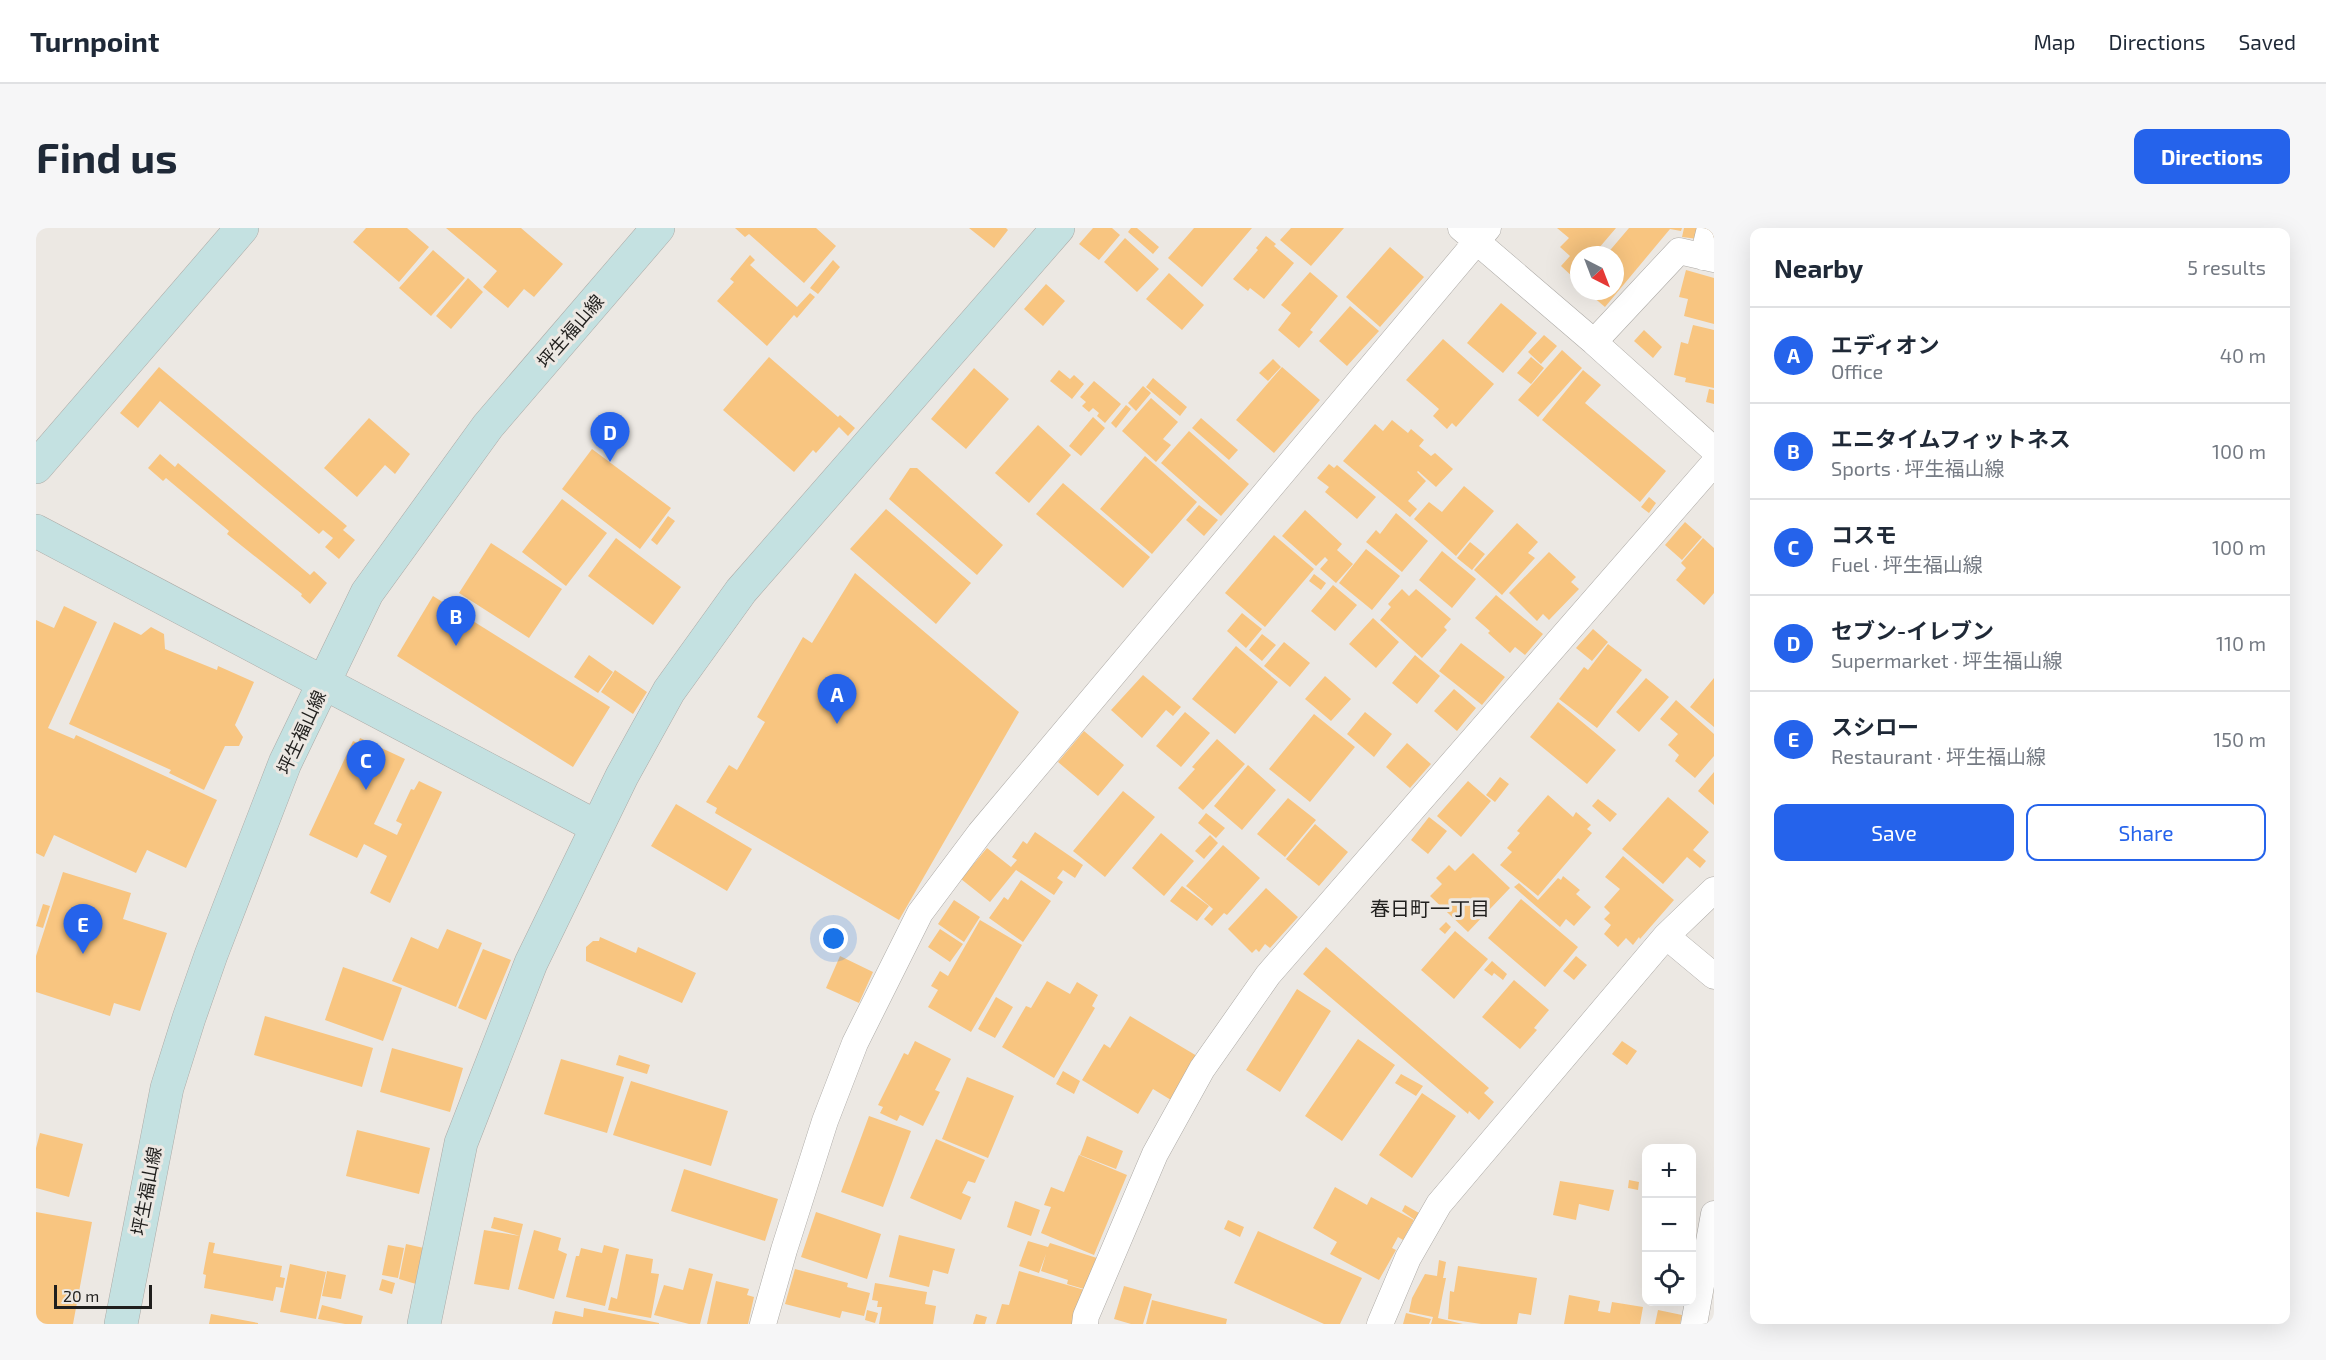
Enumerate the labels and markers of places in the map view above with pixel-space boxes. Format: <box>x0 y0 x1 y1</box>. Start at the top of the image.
pin: D <box>590 412 630 462</box>
pin: B <box>436 596 476 646</box>
pin: A <box>818 674 856 724</box>
pin: C <box>346 740 386 790</box>
pin: E <box>64 904 102 954</box>

